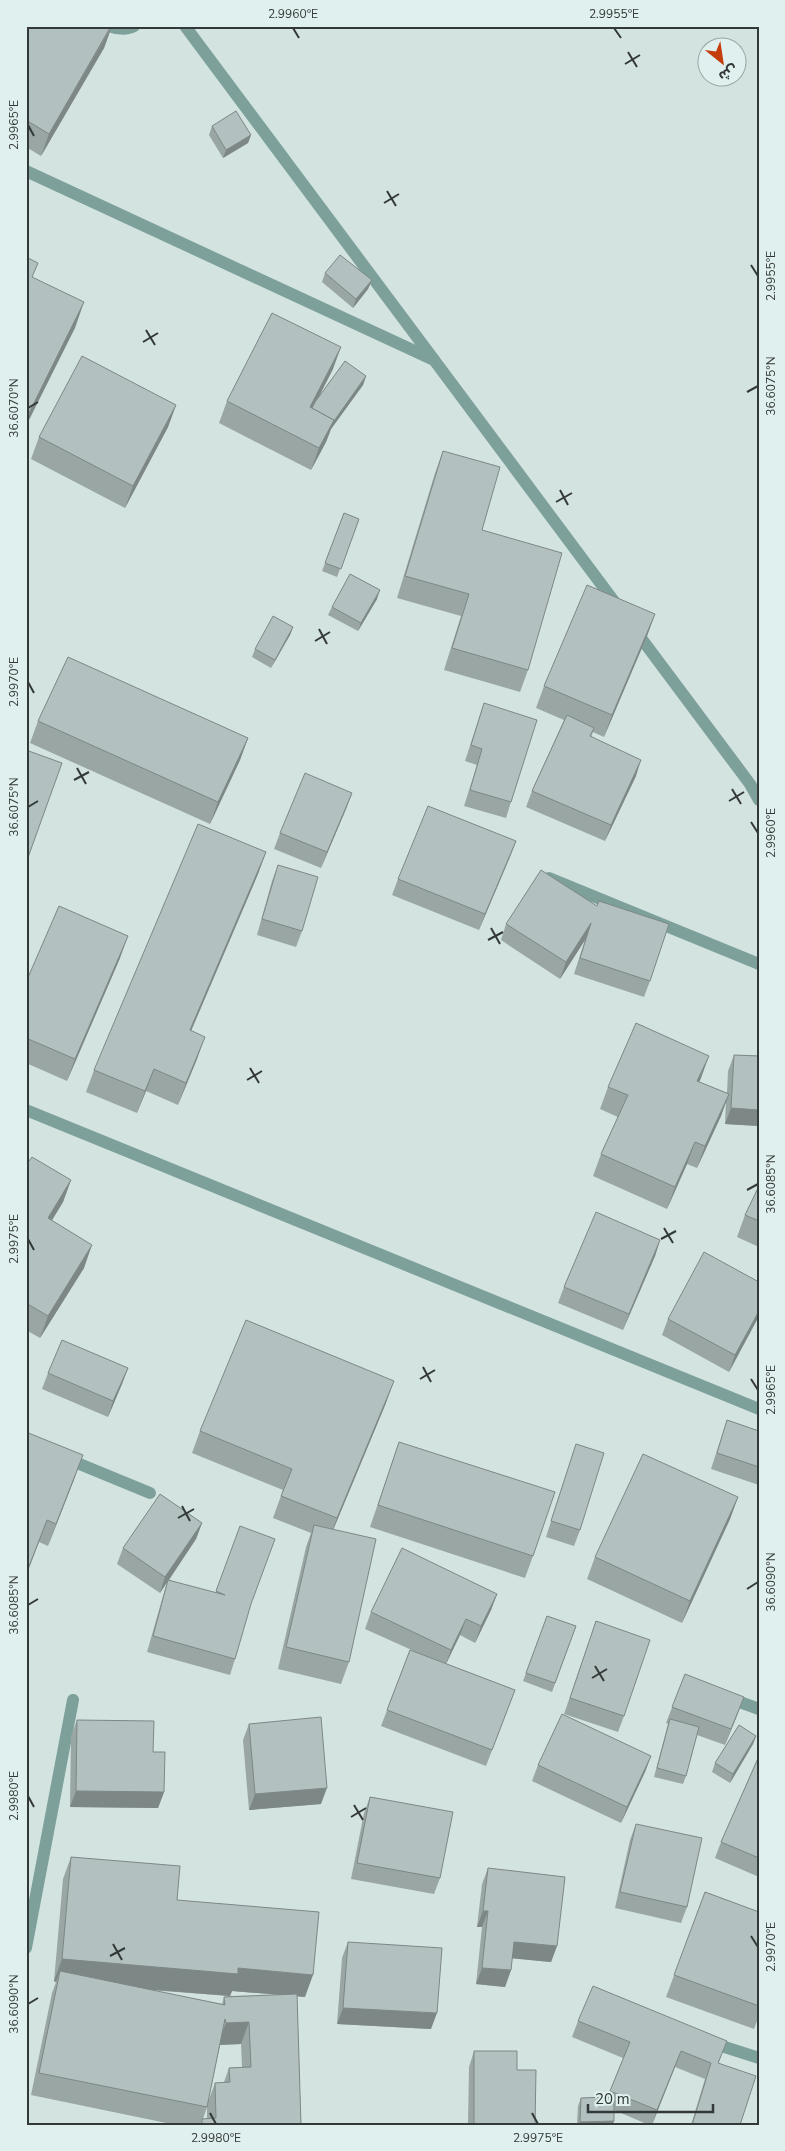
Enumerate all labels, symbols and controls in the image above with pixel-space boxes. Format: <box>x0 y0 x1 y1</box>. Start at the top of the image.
text: 2.9960°E <box>268 6 318 22</box>
text: 2.9955°E <box>589 6 639 22</box>
north arrow <box>698 38 748 88</box>
text: ش <box>715 60 741 86</box>
text: 2.9965°E <box>6 100 22 150</box>
text: 2.9955°E <box>763 251 779 301</box>
text: 36.6075°N <box>763 356 779 416</box>
text: 36.6070°N <box>6 378 22 438</box>
text: 2.9970°E <box>6 657 22 707</box>
text: 36.6075°N <box>6 777 22 837</box>
text: 2.9960°E <box>763 808 779 858</box>
text: 36.6085°N <box>763 1154 779 1214</box>
text: 2.9975°E <box>6 1214 22 1264</box>
text: 2.9965°E <box>763 1365 779 1415</box>
text: 36.6090°N <box>763 1552 779 1612</box>
text: 36.6085°N <box>6 1575 22 1635</box>
text: 2.9980°E <box>6 1771 22 1821</box>
text: 2.9970°E <box>763 1922 779 1972</box>
text: 36.6090°N <box>6 1974 22 2034</box>
scale bar <box>588 2081 712 2113</box>
text: 20 m <box>595 2089 630 2109</box>
text: 2.9980°E <box>191 2130 241 2146</box>
text: 2.9975°E <box>513 2130 563 2146</box>

